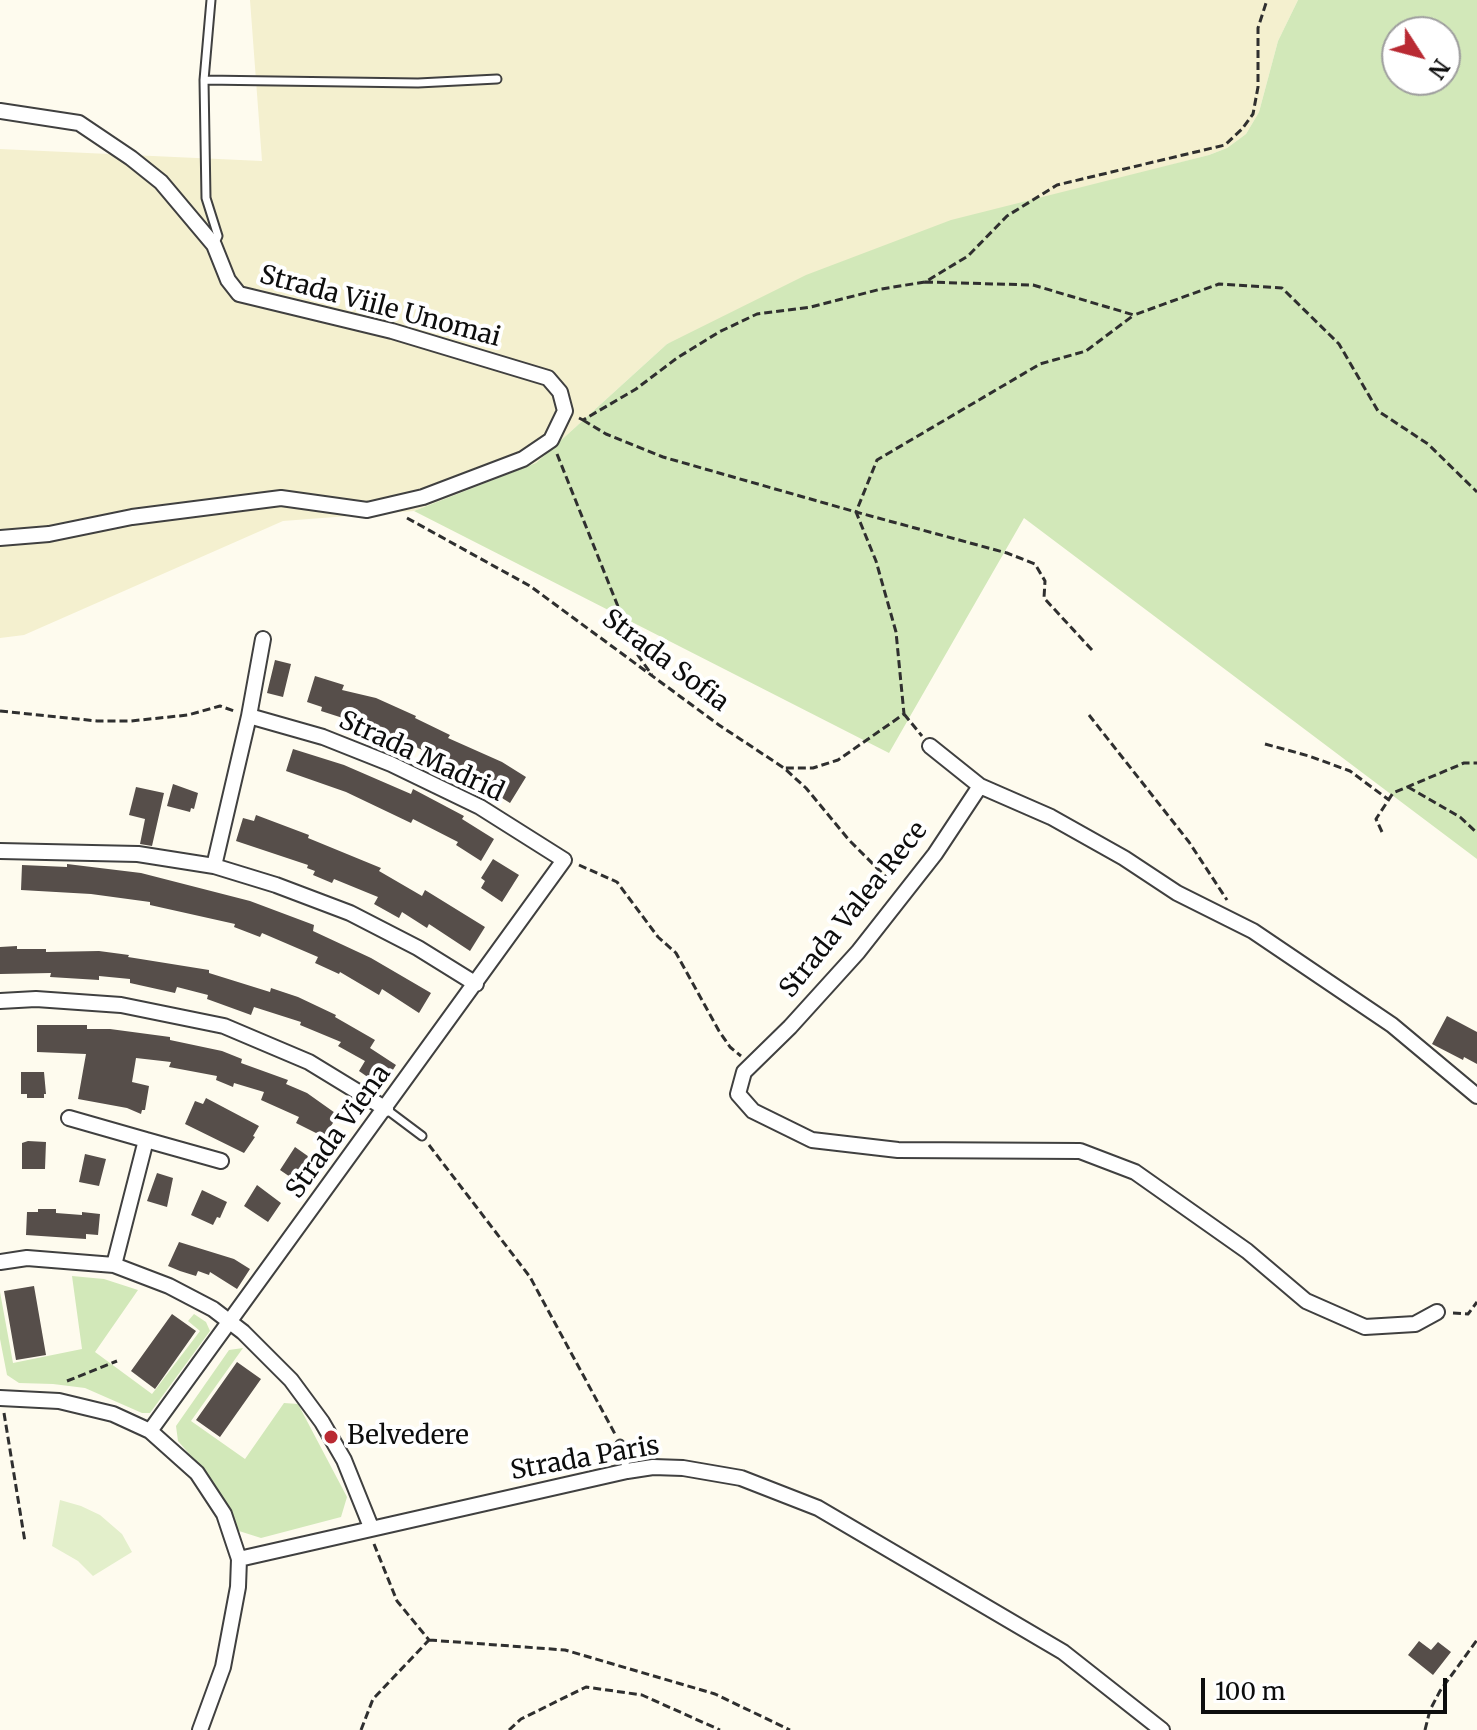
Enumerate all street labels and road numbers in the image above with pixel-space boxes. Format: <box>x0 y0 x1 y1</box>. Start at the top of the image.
street label: Strada Viile Unomai <box>256 260 504 354</box>
street label: Strada Sofia <box>596 603 734 719</box>
street label: Strada Madrid <box>334 705 508 809</box>
street label: Strada Valea Rece <box>774 816 934 1004</box>
street label: Strada Viena <box>280 1059 398 1205</box>
street label: Strada Paris <box>508 1431 662 1487</box>

